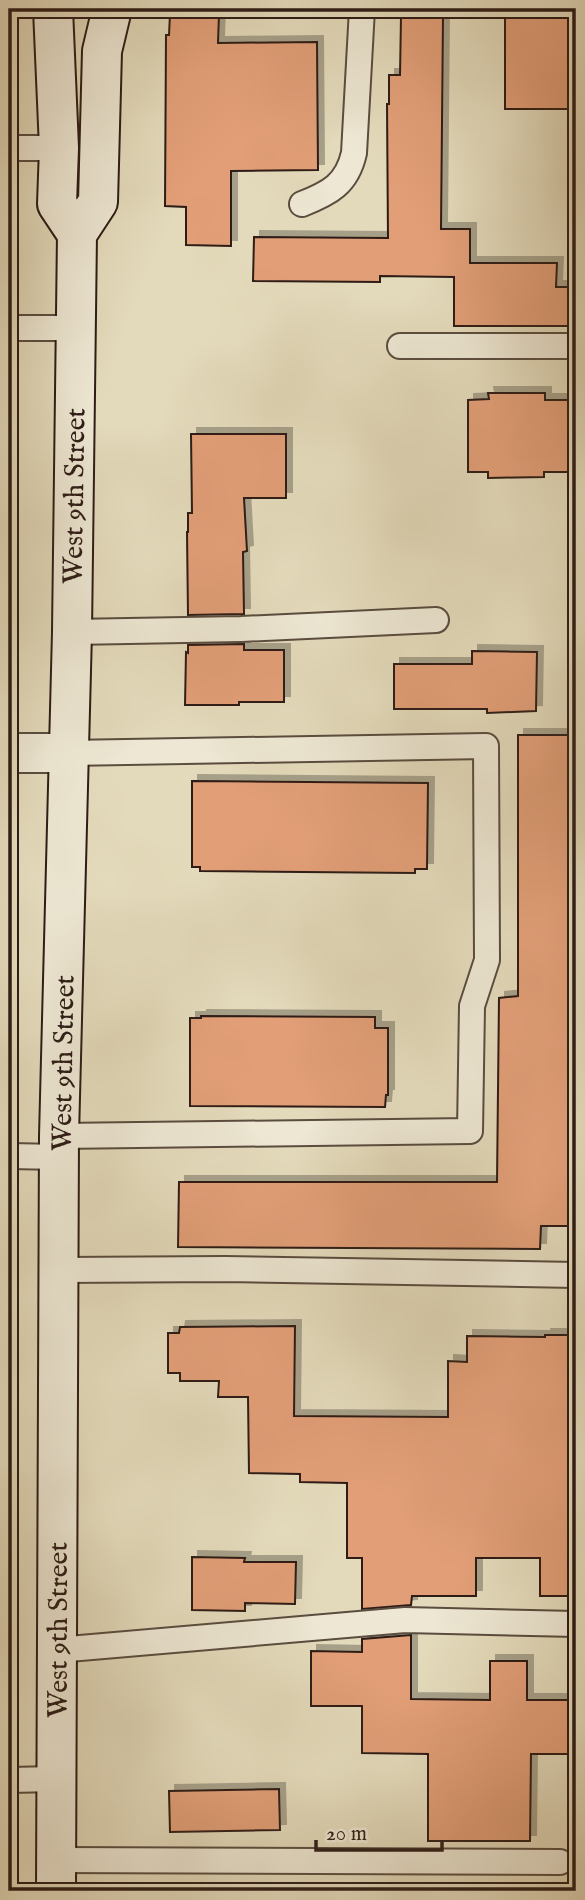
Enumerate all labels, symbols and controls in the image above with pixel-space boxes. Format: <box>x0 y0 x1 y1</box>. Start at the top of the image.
street label: West 9th Street <box>56 407 95 584</box>
street label: West 9th Street <box>45 974 84 1151</box>
street label: West 9th Street <box>42 1542 77 1718</box>
scale bar <box>316 1809 442 1853</box>
text: 20 m <box>326 1821 367 1848</box>

